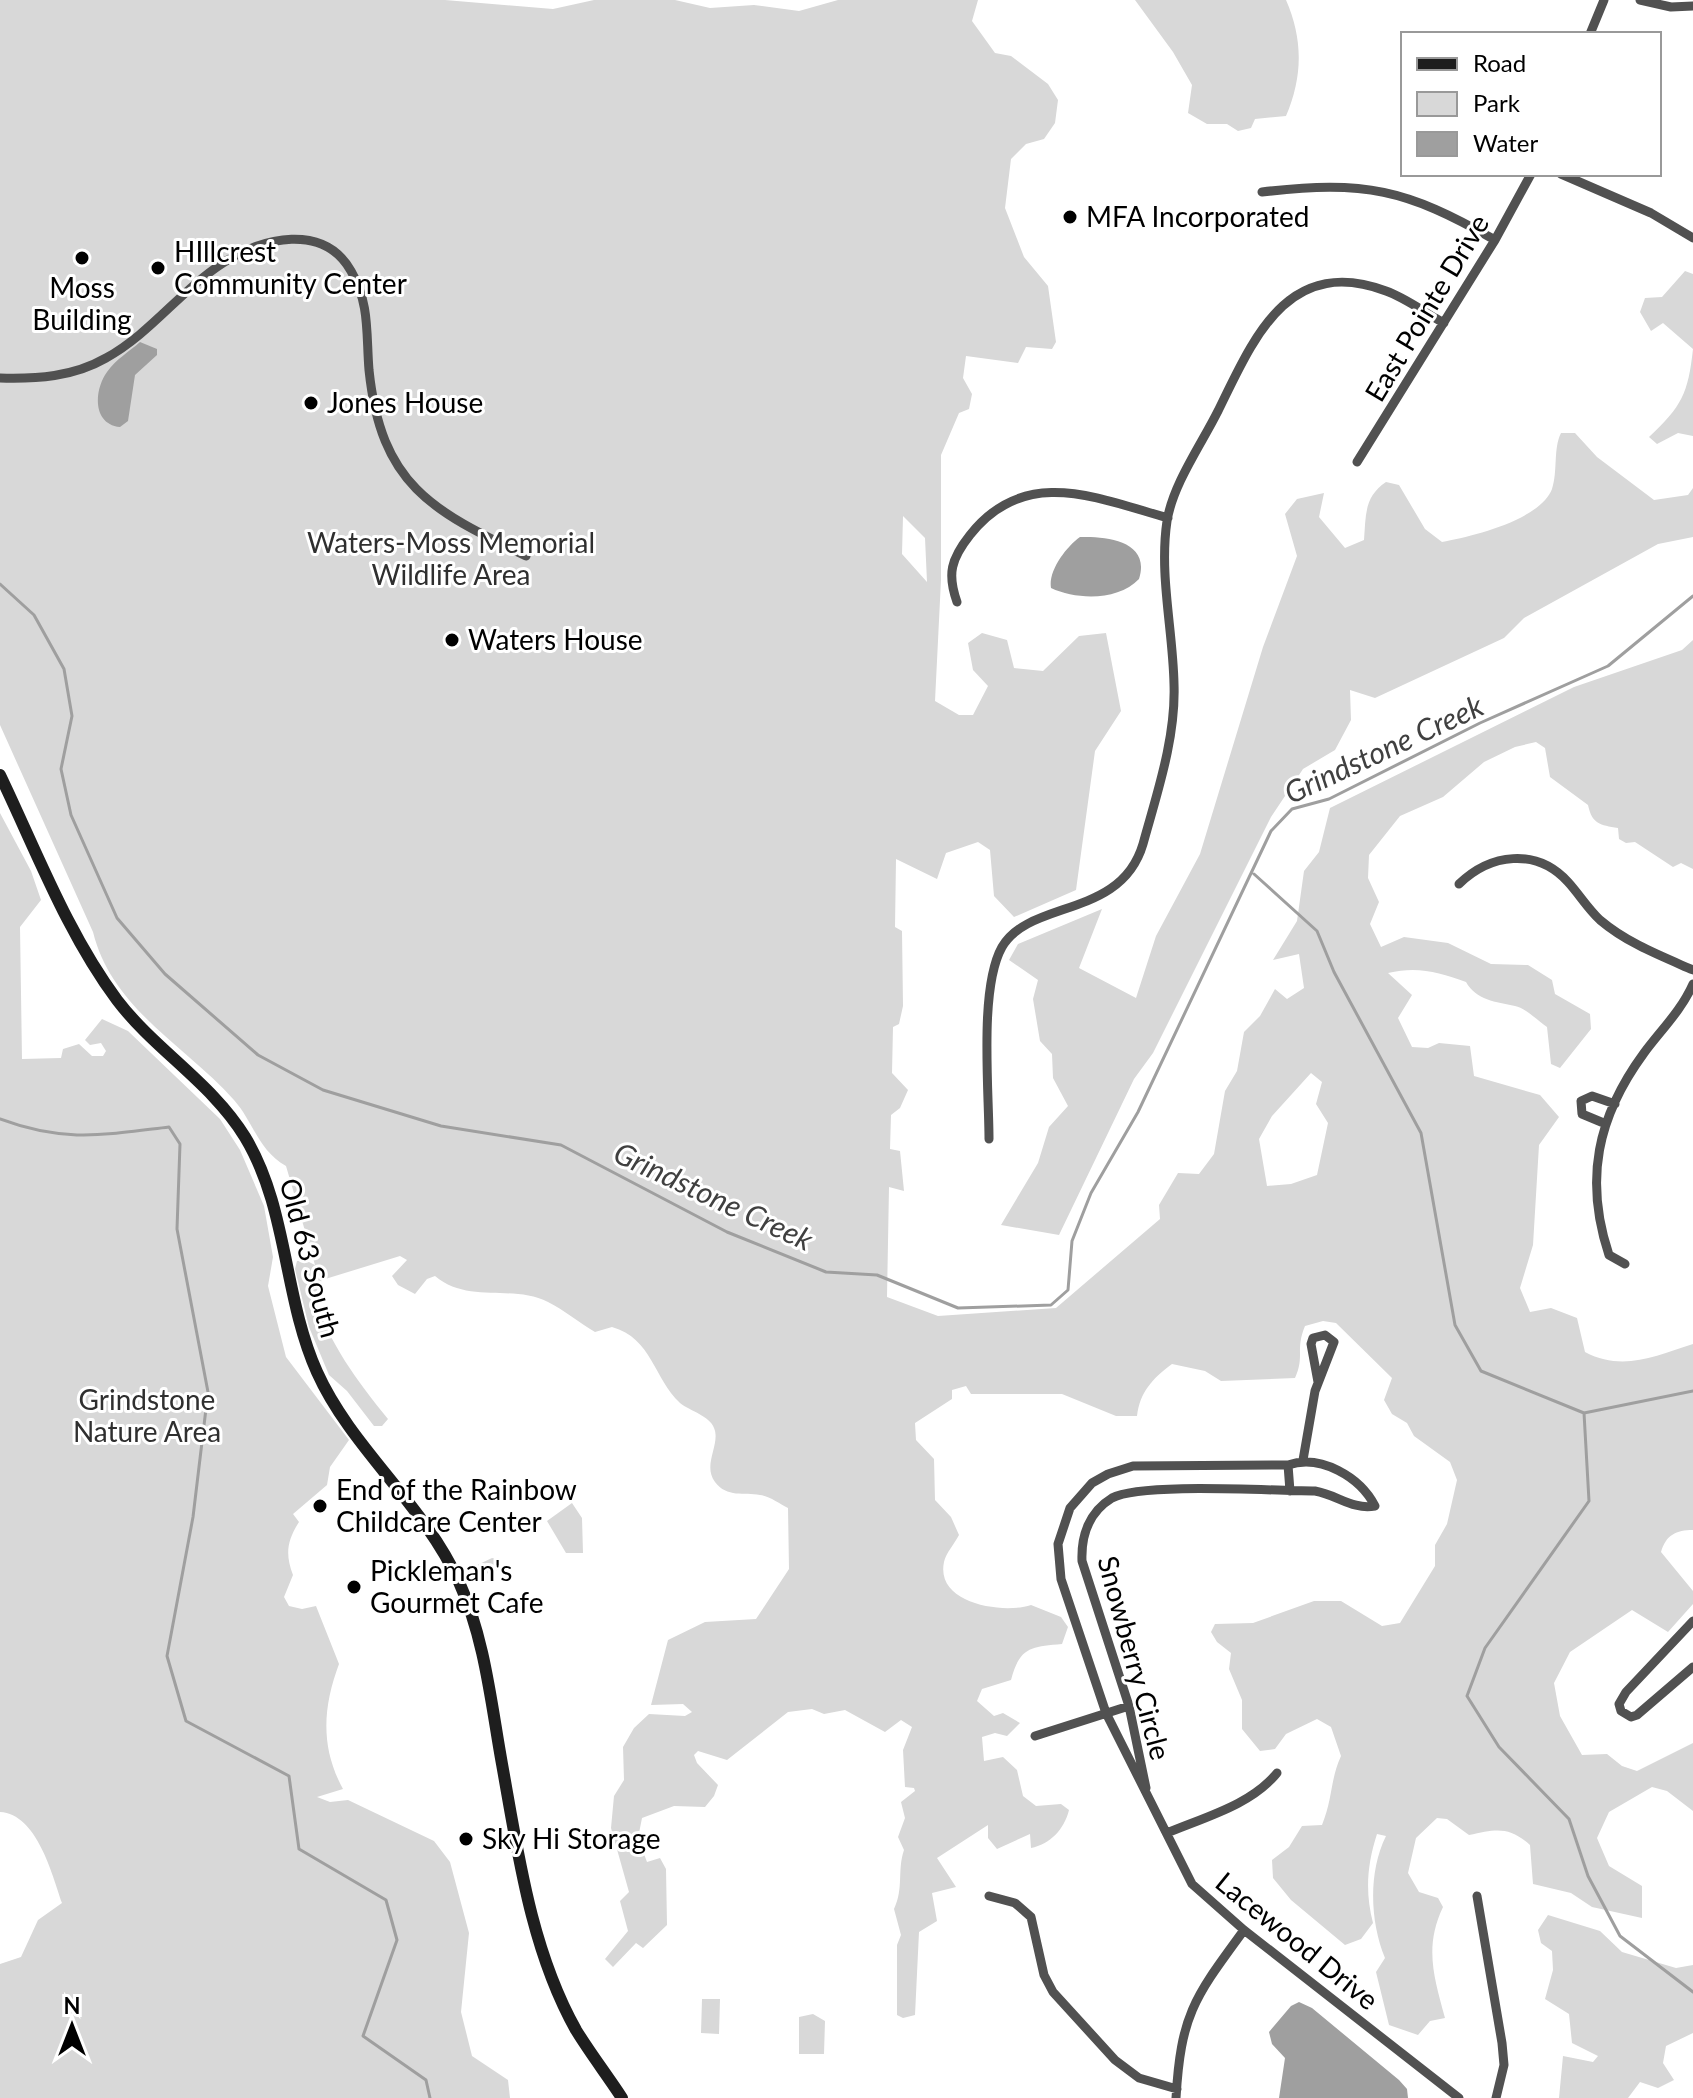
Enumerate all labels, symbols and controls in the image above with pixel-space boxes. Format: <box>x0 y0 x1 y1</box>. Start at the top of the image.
legend <box>1401 32 1661 176</box>
text: Road <box>1473 48 1526 77</box>
text: Park <box>1473 88 1521 117</box>
text: Water <box>1473 128 1538 157</box>
place label: MFA Incorporated <box>1086 199 1310 233</box>
marker: MFA Incorporated <box>1061 208 1079 226</box>
street label: East Pointe Drive <box>1357 208 1495 407</box>
place label: HIllcrest Community Center <box>174 234 407 300</box>
marker: Moss Building <box>73 249 91 267</box>
marker: HIllcrest Community Center <box>149 259 167 277</box>
place label: Moss Building <box>32 270 132 336</box>
place label: Jones House <box>327 385 483 419</box>
marker: Jones House <box>302 394 320 412</box>
park label: Waters-Moss Memorial Wildlife Area <box>307 525 595 591</box>
place label: Waters House <box>468 622 643 656</box>
marker: Waters House <box>443 631 461 649</box>
water label: Grindstone Creek <box>1278 686 1489 810</box>
water label: Grindstone Creek <box>609 1133 820 1257</box>
street label: Old 63 South <box>273 1174 349 1341</box>
park label: Grindstone Nature Area <box>73 1382 221 1448</box>
place label: End of the Rainbow Childcare Center <box>336 1472 577 1538</box>
marker: End of the Rainbow Childcare Center <box>311 1497 329 1515</box>
street label: Snowberry Circle <box>1091 1552 1179 1763</box>
place label: Pickleman's Gourmet Cafe <box>370 1553 543 1619</box>
marker: Pickleman's Gourmet Cafe <box>345 1578 363 1596</box>
place label: Sky Hi Storage <box>482 1821 661 1855</box>
marker: Sky Hi Storage <box>457 1830 475 1848</box>
street label: Lacewood Drive <box>1210 1864 1386 2016</box>
north arrow <box>32 1986 112 2066</box>
text: N <box>64 1992 80 2019</box>

